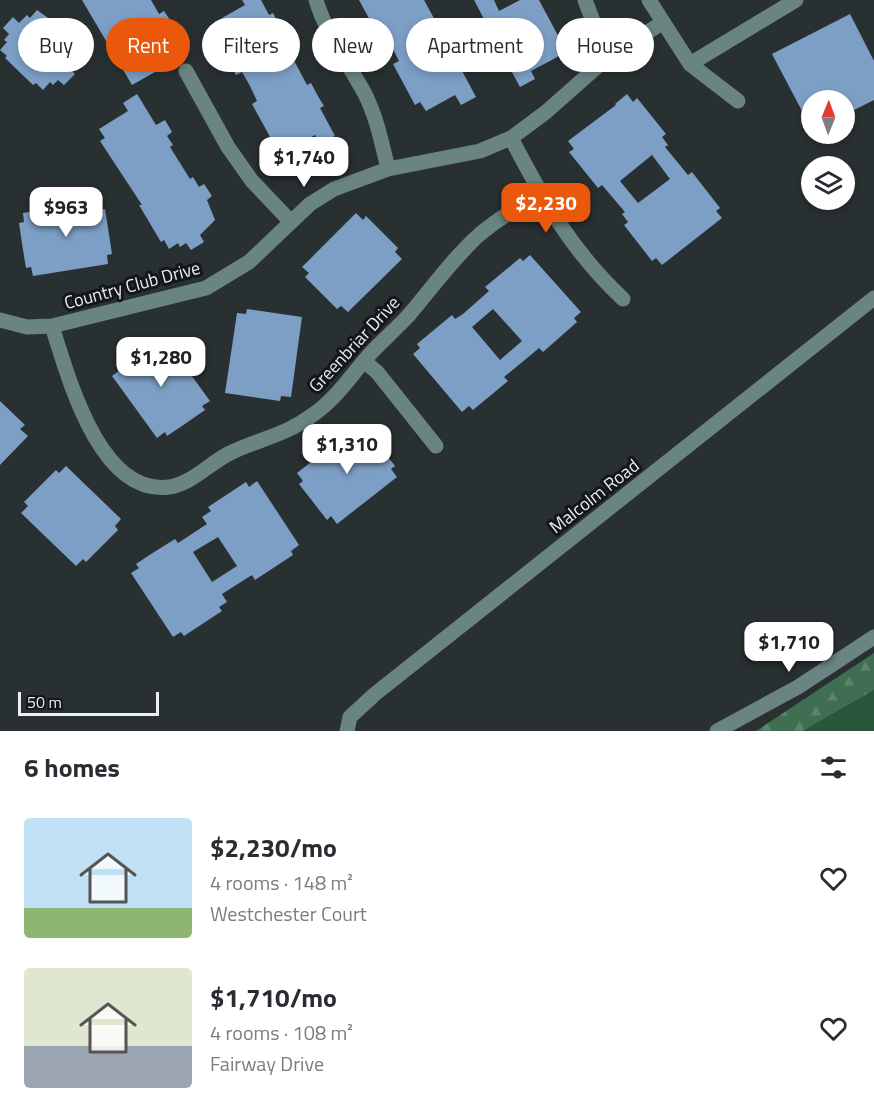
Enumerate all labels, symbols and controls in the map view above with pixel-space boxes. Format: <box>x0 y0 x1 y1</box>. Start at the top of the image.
chip: Buy <box>18 18 94 72</box>
chip: Rent <box>106 18 190 72</box>
chip: Filters <box>202 18 300 72</box>
chip: New <box>312 18 394 72</box>
chip: Apartment <box>406 18 544 72</box>
chip: House <box>556 18 654 72</box>
north arrow <box>801 90 855 144</box>
map controls <box>801 90 855 210</box>
pin: $1,740 <box>255 137 353 188</box>
text: $1,740 <box>273 141 335 172</box>
button: layers <box>801 156 855 210</box>
pin: $2,230 <box>497 183 595 234</box>
pin: $963 <box>30 187 102 238</box>
text: $2,230 <box>515 187 577 218</box>
text: $963 <box>44 191 88 222</box>
street label: Country Club Drive <box>61 254 203 316</box>
street label: Greenbriar Drive <box>302 290 406 398</box>
pin: $1,280 <box>112 337 210 388</box>
text: $1,280 <box>130 341 192 372</box>
pin: $1,310 <box>298 424 396 475</box>
text: $1,310 <box>316 428 378 459</box>
street label: Malcolm Road <box>543 452 645 540</box>
pin: $1,710 <box>740 622 838 673</box>
text: $1,710 <box>758 626 820 657</box>
scale bar <box>18 689 159 716</box>
text: 50 m <box>27 690 62 714</box>
text: 6 homes <box>24 748 120 787</box>
icon: filters <box>817 751 850 784</box>
text: $2,230/mo <box>210 828 337 867</box>
icon: home <box>72 842 144 914</box>
icon: heart <box>817 862 850 895</box>
text: 4 rooms · 148 m² <box>210 867 353 898</box>
text: Westchester Court <box>210 898 367 929</box>
text: $1,710/mo <box>210 978 337 1017</box>
icon: home <box>72 992 144 1064</box>
icon: heart <box>817 1012 850 1045</box>
text: 4 rooms · 108 m² <box>210 1017 353 1048</box>
text: Fairway Drive <box>210 1048 324 1079</box>

